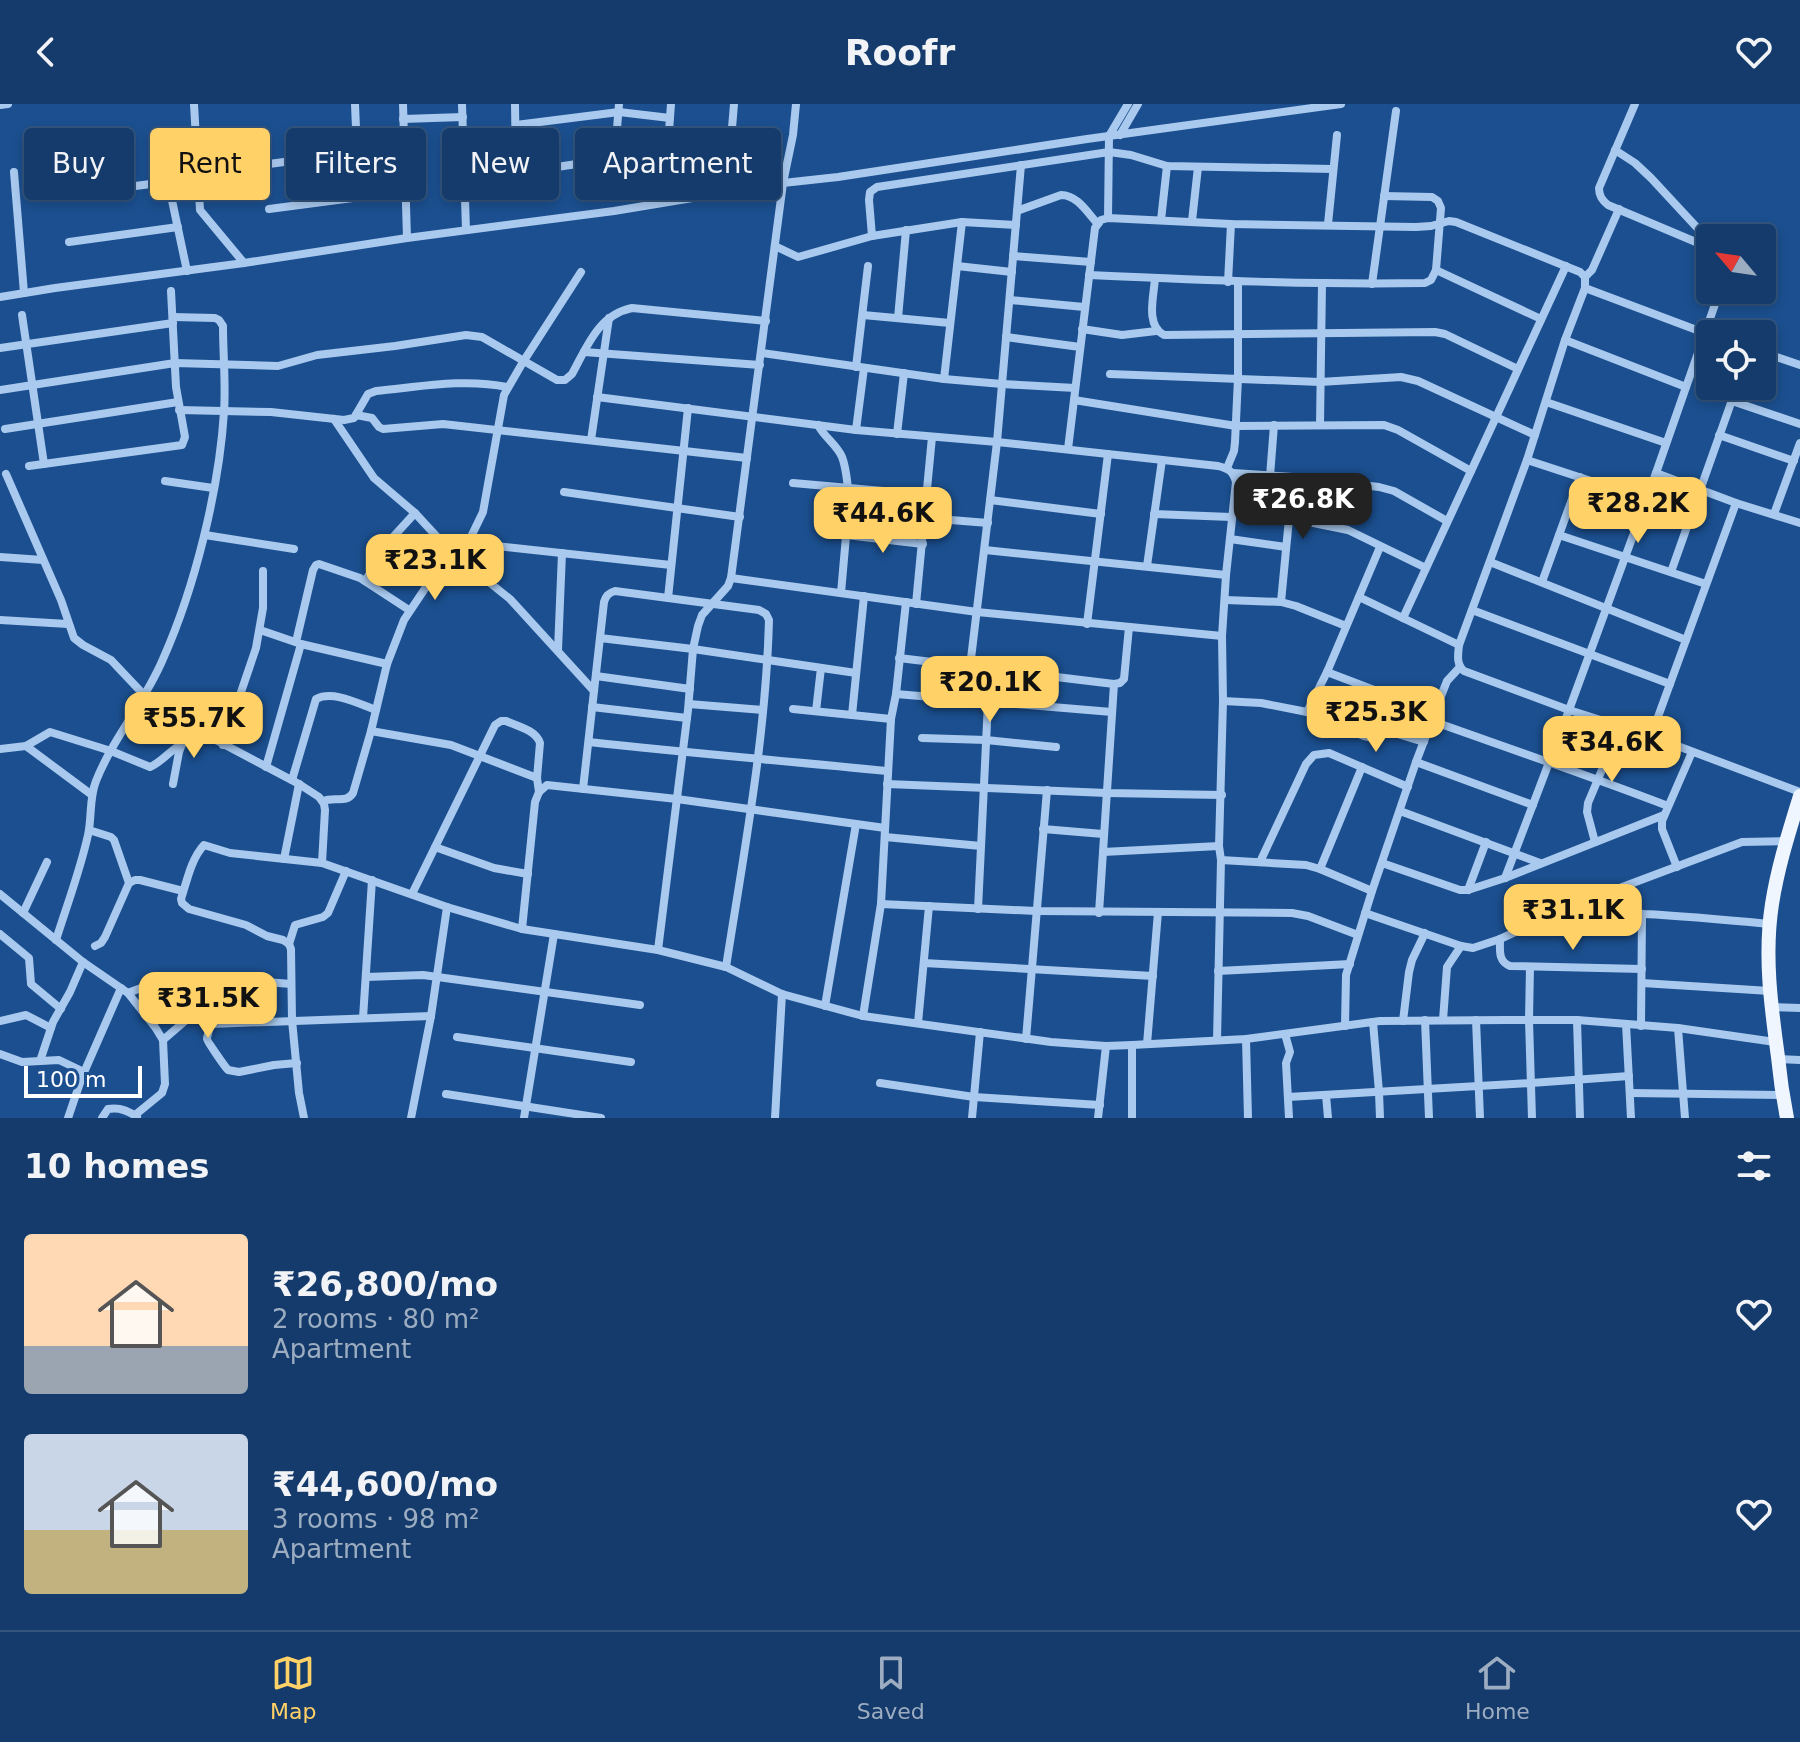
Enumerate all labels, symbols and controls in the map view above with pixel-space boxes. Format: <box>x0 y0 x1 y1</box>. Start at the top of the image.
icon: back <box>24 30 68 74</box>
icon: heart <box>1732 30 1776 74</box>
text: Roofr <box>845 32 955 73</box>
chip: Buy <box>24 128 134 200</box>
chip: Rent <box>150 128 270 200</box>
chip: Filters <box>286 128 426 200</box>
chip: New <box>442 128 559 200</box>
chip: Apartment <box>575 128 781 200</box>
north arrow <box>1696 224 1776 304</box>
map controls <box>1696 224 1776 400</box>
button: locate <box>1696 320 1776 400</box>
pin: ₹26.8K <box>1238 473 1368 541</box>
pin: ₹28.2K <box>1573 477 1703 545</box>
text: ₹26.8K <box>1252 484 1354 514</box>
pin: ₹44.6K <box>818 487 948 555</box>
text: ₹28.2K <box>1587 488 1689 518</box>
text: ₹44.6K <box>832 498 934 528</box>
pin: ₹23.1K <box>370 534 500 602</box>
text: ₹23.1K <box>384 545 486 575</box>
pin: ₹20.1K <box>925 656 1055 724</box>
text: ₹20.1K <box>939 667 1041 697</box>
pin: ₹25.3K <box>1311 686 1441 754</box>
pin: ₹55.7K <box>129 692 259 760</box>
text: ₹25.3K <box>1325 697 1427 727</box>
text: ₹55.7K <box>143 703 245 733</box>
pin: ₹34.6K <box>1547 716 1677 784</box>
text: ₹34.6K <box>1561 727 1663 757</box>
pin: ₹31.1K <box>1508 884 1638 952</box>
text: ₹31.1K <box>1522 895 1624 925</box>
pin: ₹31.5K <box>143 972 273 1040</box>
text: ₹31.5K <box>157 983 259 1013</box>
scale bar <box>24 1062 142 1098</box>
text: 100 m <box>36 1067 106 1092</box>
icon: filters <box>1732 1144 1776 1188</box>
text: 10 homes <box>24 1146 209 1186</box>
text: ₹26,800/mo <box>272 1264 498 1304</box>
icon: home <box>88 1266 184 1362</box>
icon: heart <box>1732 1292 1776 1336</box>
text: 2 rooms · 80 m² <box>272 1304 480 1334</box>
text: Apartment <box>272 1334 411 1364</box>
text: ₹44,600/mo <box>272 1464 498 1504</box>
icon: home <box>88 1466 184 1562</box>
icon: heart <box>1732 1492 1776 1536</box>
text: 3 rooms · 98 m² <box>272 1504 480 1534</box>
text: Apartment <box>272 1534 411 1564</box>
tab: Map <box>270 1651 317 1724</box>
tab: Saved <box>857 1651 925 1724</box>
tab: Home <box>1465 1651 1530 1724</box>

